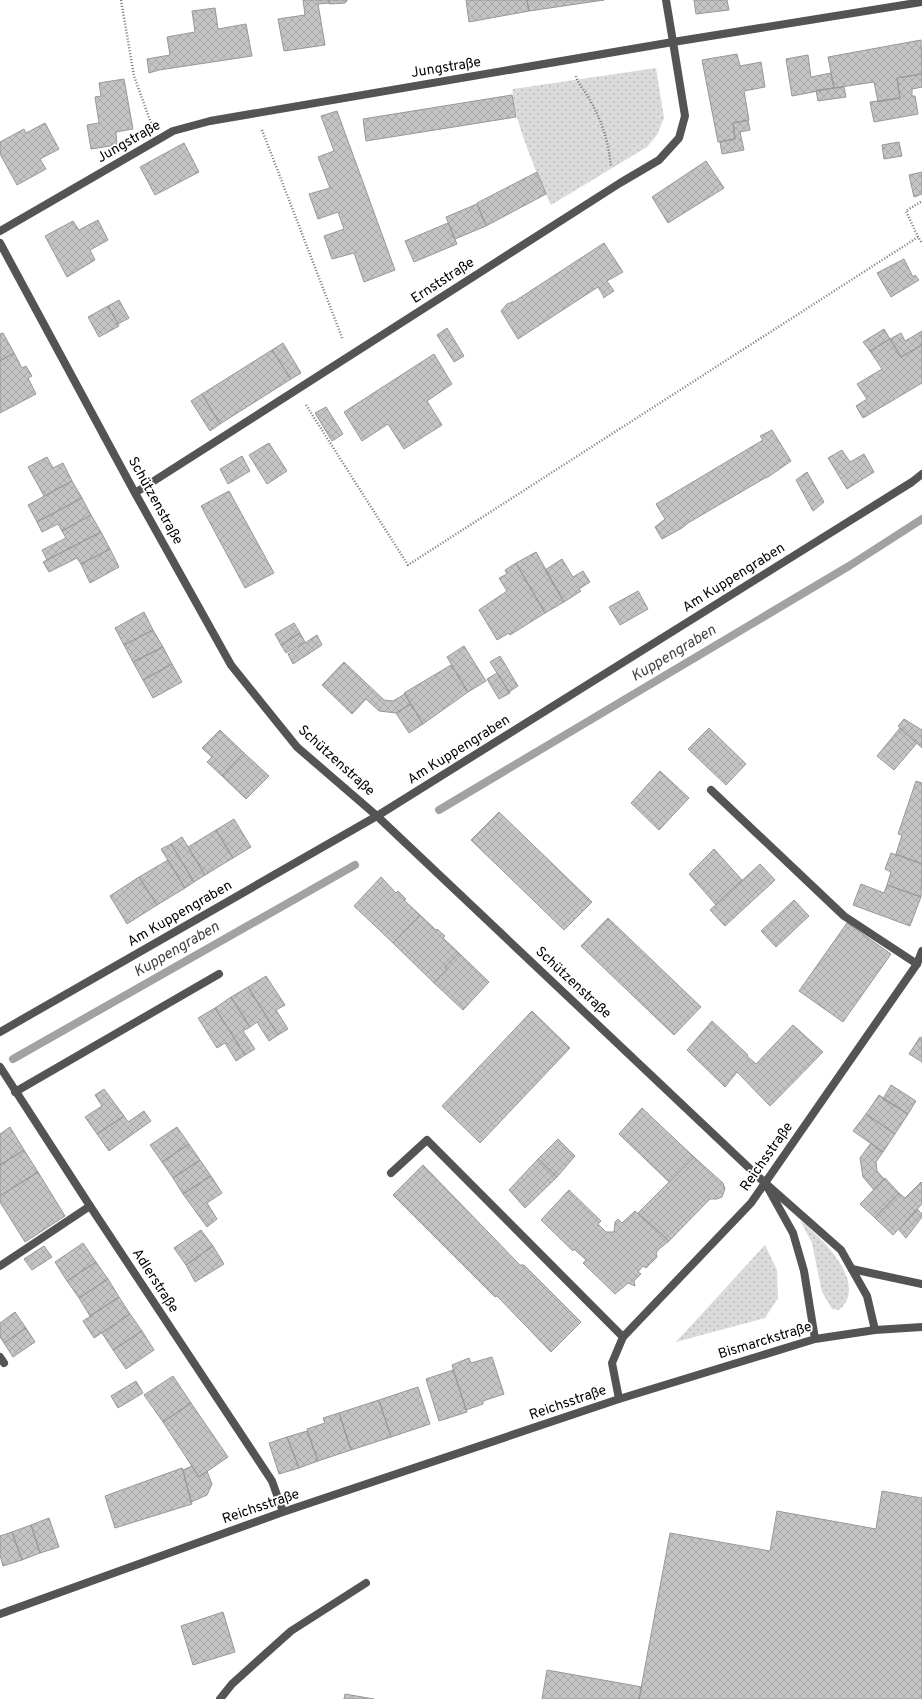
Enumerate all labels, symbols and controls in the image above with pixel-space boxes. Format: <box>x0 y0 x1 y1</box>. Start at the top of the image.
street label: Jungstraße <box>410 54 482 82</box>
street label: Jungstraße <box>94 117 164 167</box>
street label: Ernststraße <box>408 254 478 308</box>
street label: Schützenstraße <box>124 454 186 548</box>
street label: Am Kuppengraben <box>680 540 788 616</box>
water label: Kuppengraben <box>628 621 720 687</box>
street label: Am Kuppengraben <box>405 712 513 788</box>
street label: Schützenstraße <box>294 722 378 800</box>
street label: Am Kuppengraben <box>125 877 235 951</box>
water label: Kuppengraben <box>131 918 223 982</box>
street label: Schützenstraße <box>532 944 614 1022</box>
street label: Reichsstraße <box>737 1119 797 1195</box>
street label: Adlerstraße <box>128 1246 182 1316</box>
street label: Bismarckstraße <box>716 1319 814 1363</box>
street label: Reichsstraße <box>527 1382 609 1424</box>
street label: Reichsstraße <box>220 1486 302 1528</box>

